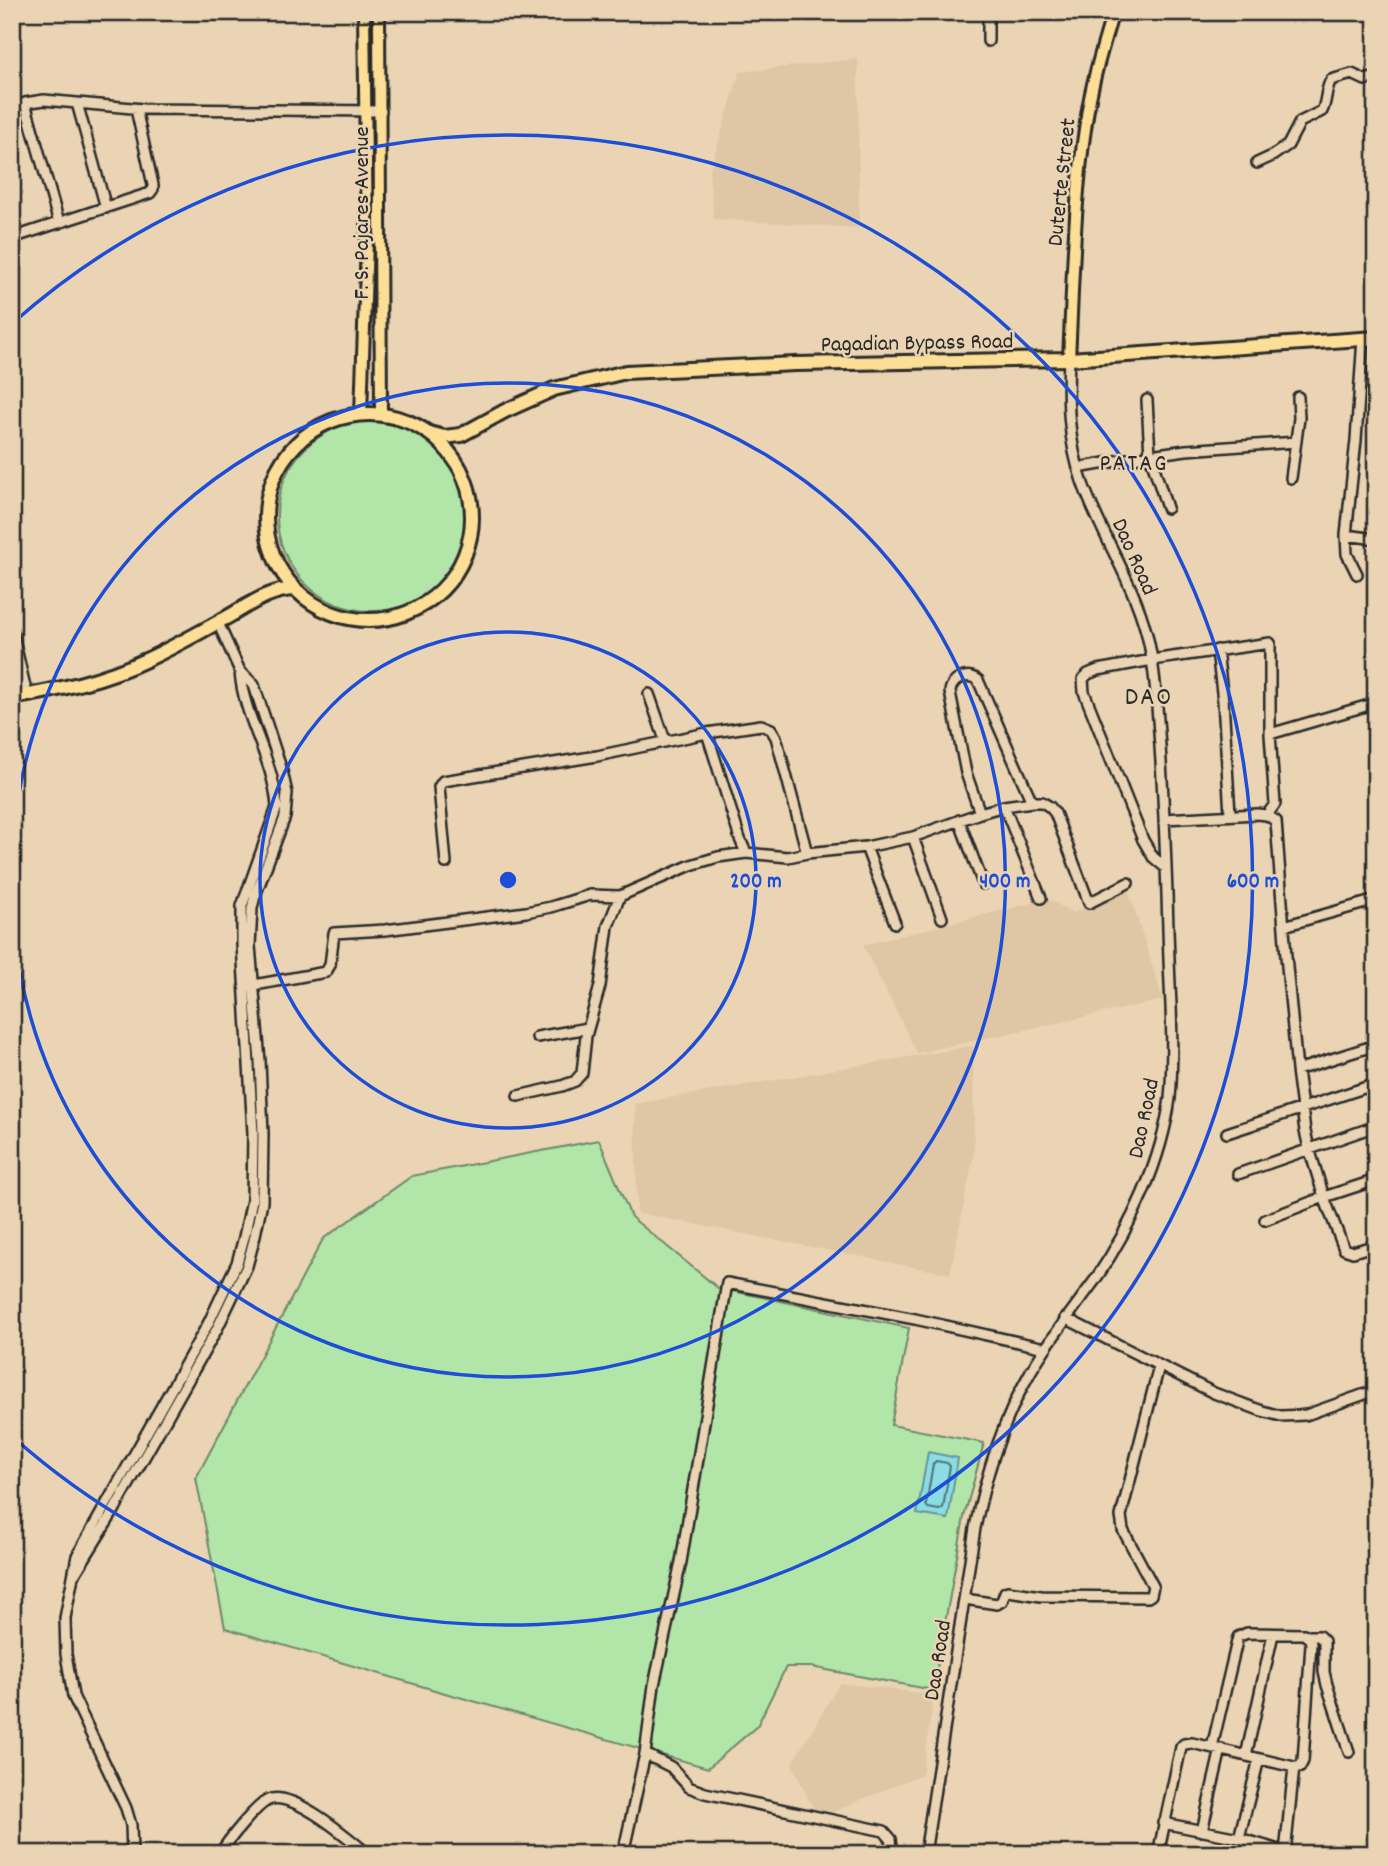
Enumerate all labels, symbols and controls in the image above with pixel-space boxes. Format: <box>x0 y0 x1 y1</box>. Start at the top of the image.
street label: Duterte Street <box>1040 117 1087 248</box>
street label: F. S. Pajares Avenue <box>347 126 380 300</box>
street label: Pagadian Bypass Road <box>820 326 1014 363</box>
district label: PATAG <box>1100 448 1168 482</box>
street label: Dao Road <box>1101 514 1164 601</box>
district label: DAO <box>1125 680 1173 717</box>
centre of rings <box>496 868 520 892</box>
text: 200 m <box>730 868 782 898</box>
text: 400 m <box>980 868 1030 898</box>
text: 600 m <box>1227 868 1279 898</box>
street label: Dao Road <box>1121 1076 1170 1162</box>
street label: Dao Road <box>917 1618 962 1703</box>

